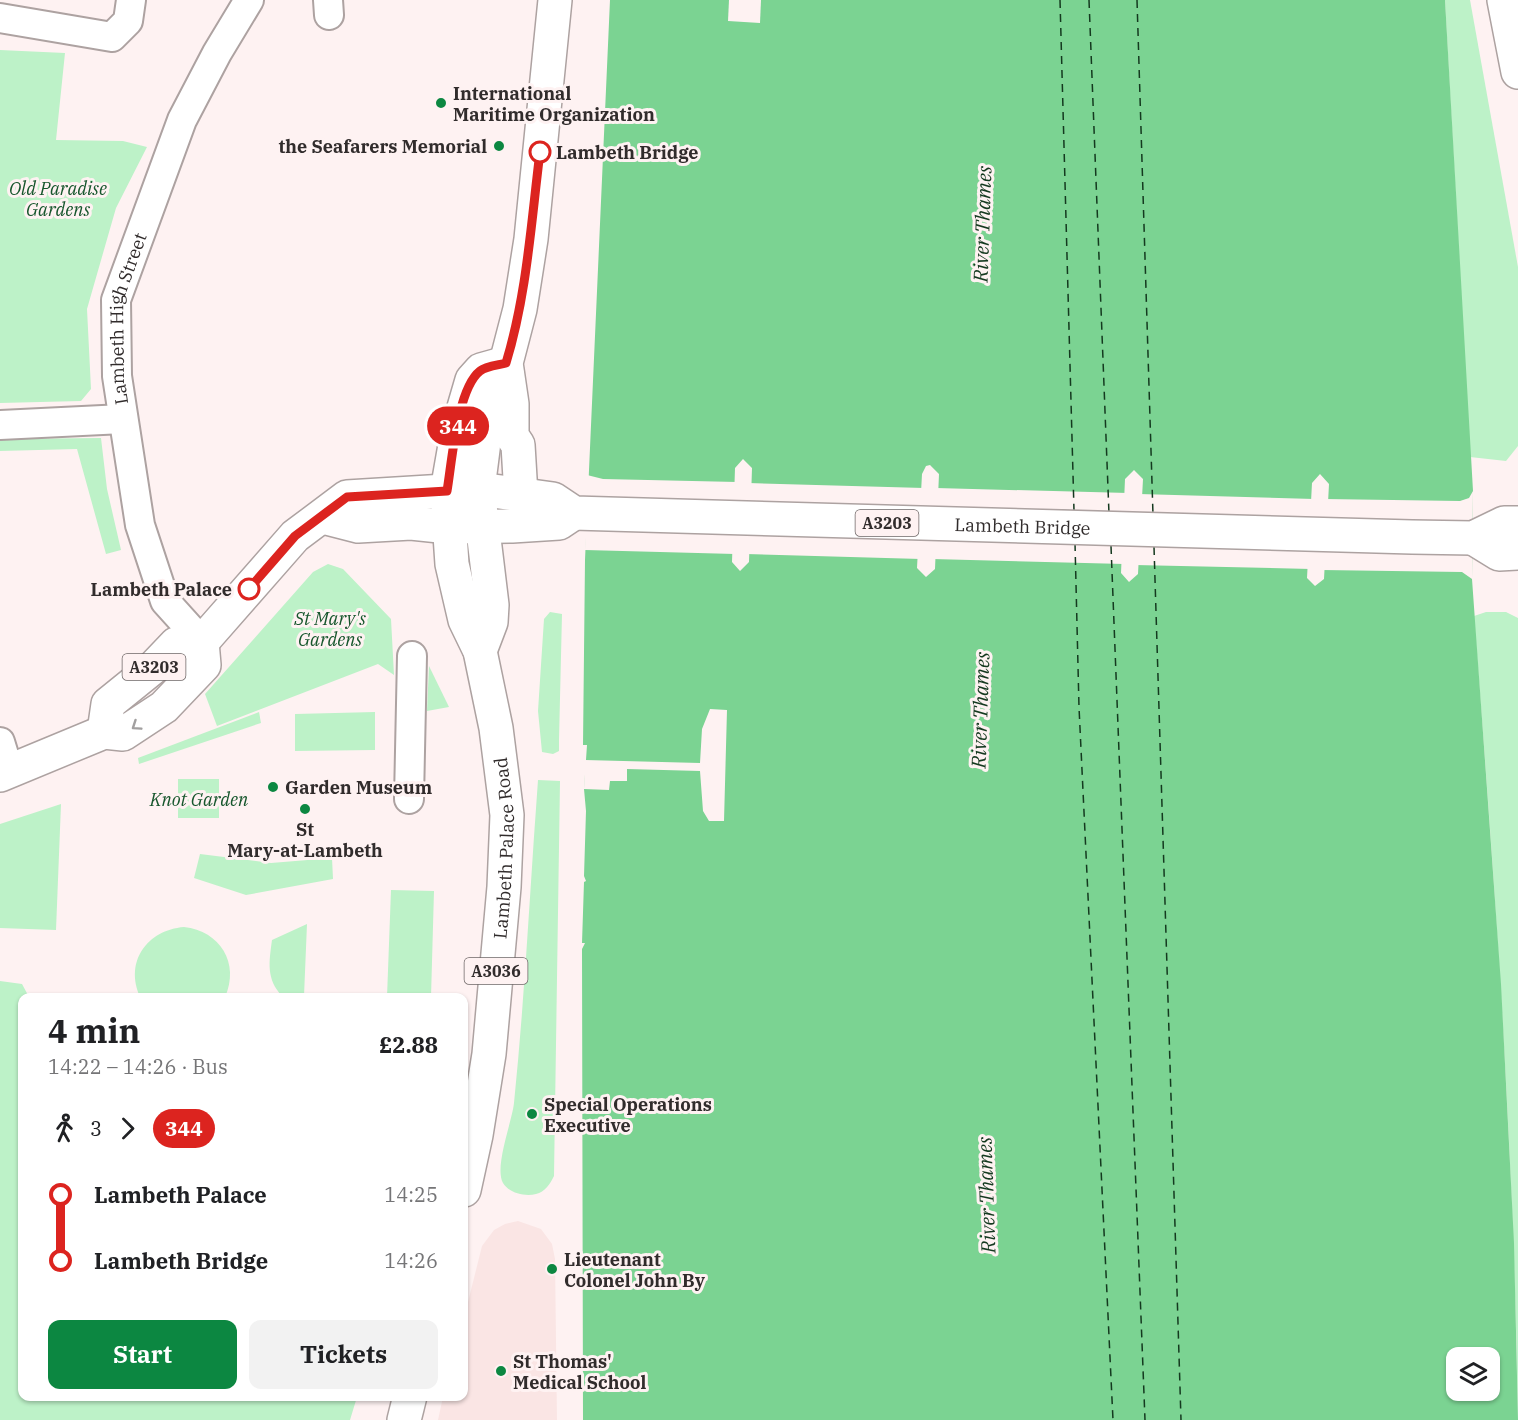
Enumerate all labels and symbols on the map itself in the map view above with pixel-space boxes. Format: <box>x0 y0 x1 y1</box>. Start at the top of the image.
place label: International Maritime Organization <box>453 82 655 126</box>
marker: International Maritime Organization <box>434 96 448 110</box>
place label: the Seafarers Memorial <box>279 135 487 158</box>
marker: the Seafarers Memorial <box>492 139 506 153</box>
marker: Lambeth Bridge <box>529 141 551 163</box>
place label: Lambeth Bridge <box>556 141 699 164</box>
water label: River Thames <box>966 165 998 284</box>
park label: Old Paradise Gardens <box>9 177 107 221</box>
street label: Lambeth High Street <box>104 230 151 406</box>
line badge: 344 <box>424 406 492 446</box>
road number: A3203 <box>856 510 918 536</box>
street label: Lambeth Bridge <box>954 512 1091 539</box>
place label: Lambeth Palace <box>91 578 232 601</box>
marker: Lambeth Palace <box>238 578 260 600</box>
park label: St Mary's Gardens <box>293 607 366 651</box>
water label: River Thames <box>964 651 996 770</box>
road number: A3203 <box>122 654 186 680</box>
one-way arrow <box>131 719 142 730</box>
street label: Lambeth Palace Road <box>488 756 519 940</box>
place label: Garden Museum <box>285 776 433 799</box>
marker: Garden Museum <box>266 780 280 794</box>
park label: Knot Garden <box>149 788 249 811</box>
marker: St Mary-at-Lambeth <box>298 802 312 816</box>
place label: St Mary-at-Lambeth <box>227 818 383 862</box>
road number: A3036 <box>464 958 528 984</box>
place label: Special Operations Executive <box>544 1093 712 1137</box>
marker: Special Operations Executive <box>525 1107 539 1121</box>
water label: River Thames <box>970 1136 1002 1255</box>
place label: Lieutenant Colonel John By <box>564 1248 706 1292</box>
marker: Lieutenant Colonel John By <box>545 1262 559 1276</box>
place label: St Thomas' Medical School <box>513 1350 647 1394</box>
marker: St Thomas' Medical School <box>494 1364 508 1378</box>

